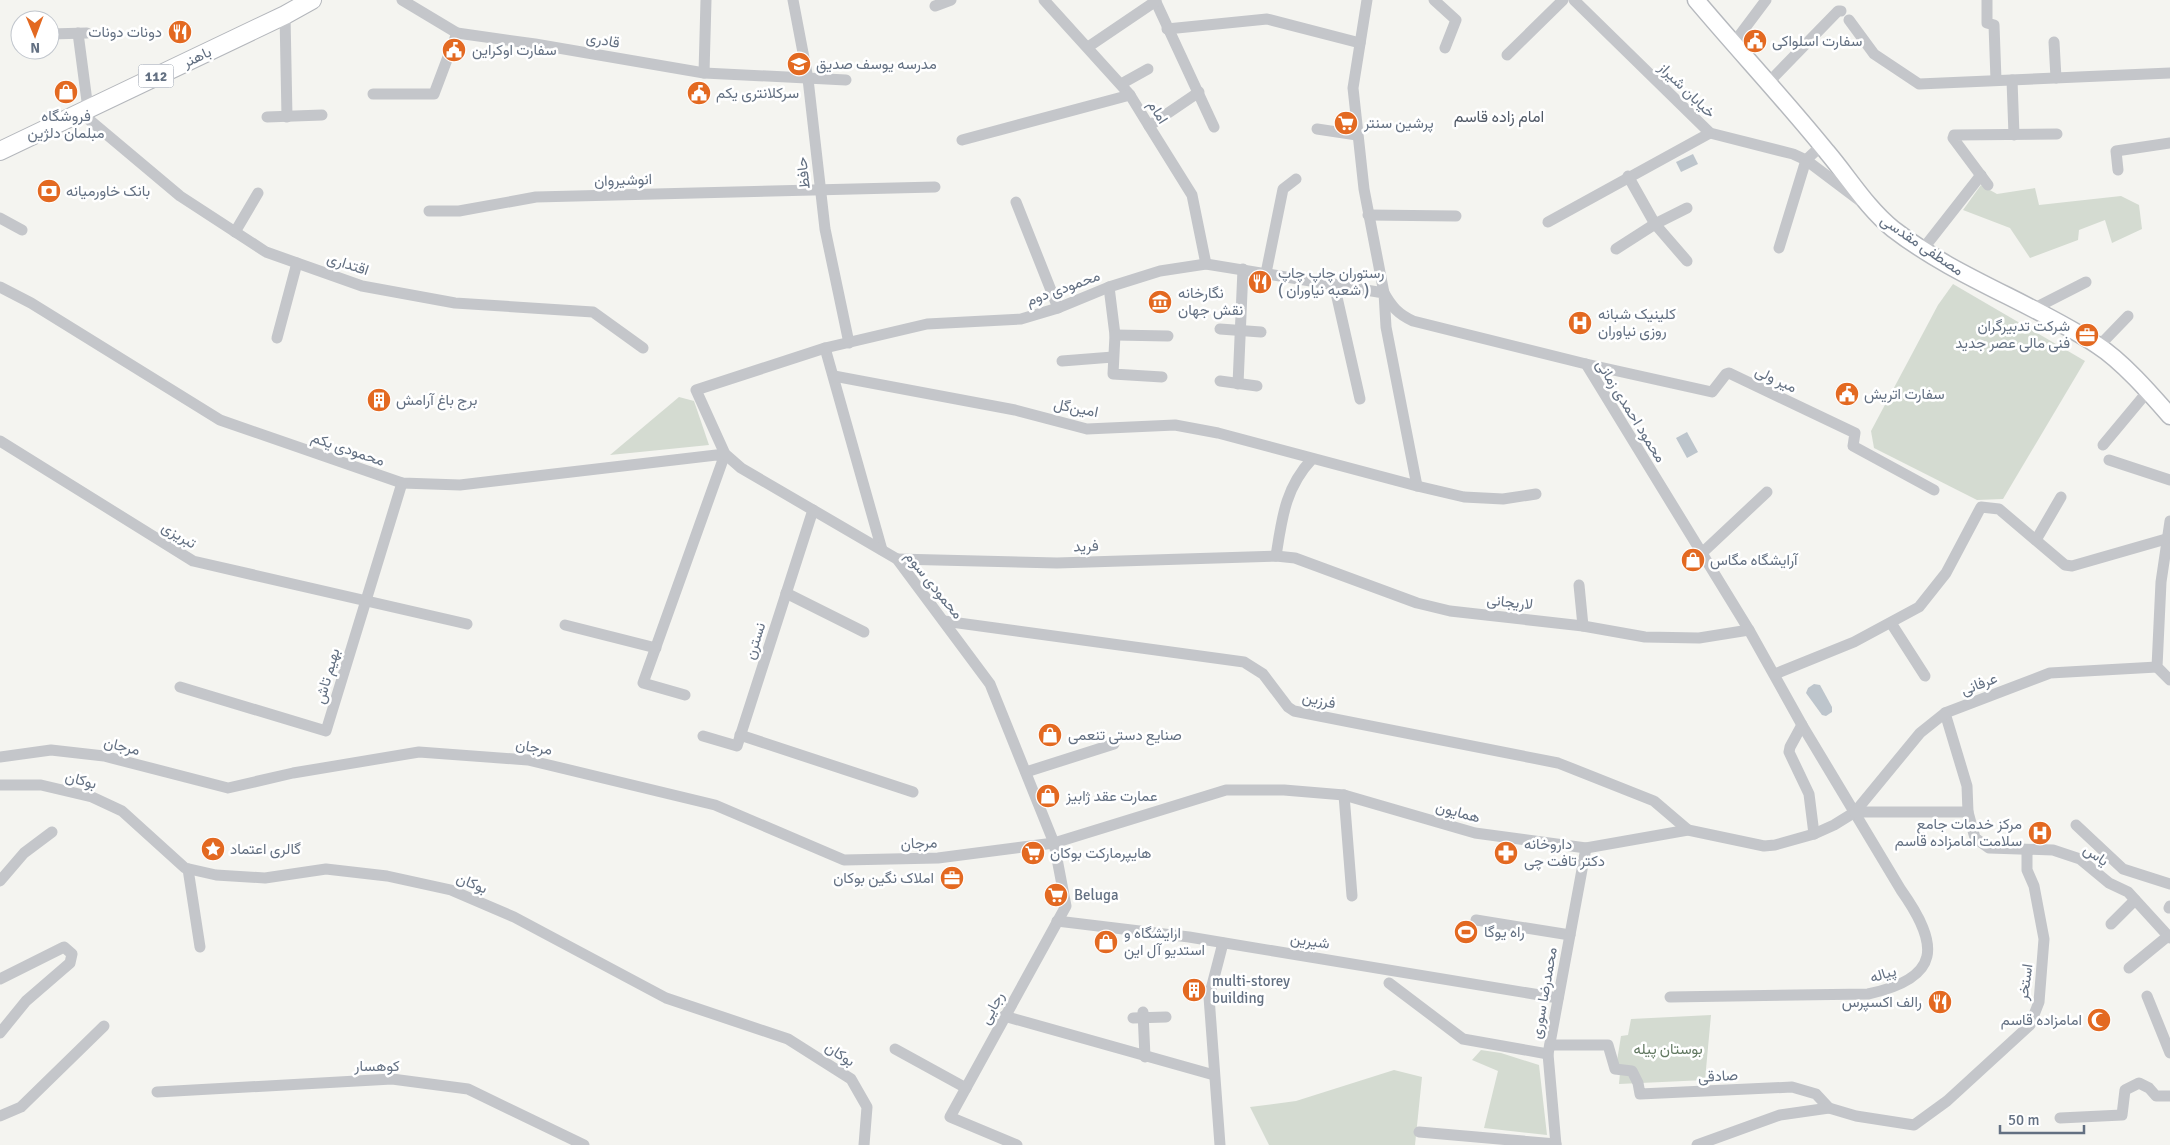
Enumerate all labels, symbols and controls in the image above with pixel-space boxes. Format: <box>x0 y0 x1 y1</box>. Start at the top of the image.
north arrow <box>10 10 60 60</box>
restaurant icon: دونات دونات <box>167 19 193 45</box>
place label: دونات دونات <box>88 23 162 41</box>
street label: قادری <box>585 28 621 53</box>
public building icon: سفارت اسلواکی <box>1742 28 1768 54</box>
place label: سفارت اسلواکی <box>1772 32 1862 51</box>
public building icon: سفارت اوکراین <box>441 37 467 63</box>
text: N <box>30 39 40 56</box>
place label: سفارت اوکراین <box>472 41 557 60</box>
street label: باهنر <box>179 43 214 72</box>
school or university icon: مدرسه یوسف صدیق <box>786 51 812 77</box>
place label: مدرسه یوسف صدیق <box>816 55 937 74</box>
street label: خیابان شیراز <box>1654 58 1719 122</box>
road number: 112 <box>138 64 174 88</box>
shop icon: فروشگاه مبلمان دلژین <box>53 79 79 105</box>
public building icon: سرکلانتری یکم <box>686 80 712 106</box>
place label: سرکلانتری یکم <box>716 84 799 103</box>
street label: امام <box>1143 97 1172 128</box>
place label: فروشگاه مبلمان دلژین <box>27 107 105 143</box>
district label: امام زاده قاسم <box>1454 107 1544 127</box>
supermarket icon: پرشین سنتر <box>1333 110 1359 136</box>
place label: پرشین سنتر <box>1363 114 1434 133</box>
street label: حافظ <box>792 156 814 190</box>
street label: انوشیروان <box>594 170 652 190</box>
bank icon: بانک خاورمیانه <box>36 178 62 204</box>
place label: بانک خاورمیانه <box>66 182 150 200</box>
street label: مصطفی مقدسی <box>1876 211 1967 280</box>
street label: اقتداری <box>325 249 371 280</box>
place label: رستوران چاپ چاپ ( شعبه نیاوران ) <box>1278 264 1384 299</box>
street label: محمودی دوم <box>1024 266 1103 311</box>
restaurant icon: رستوران چاپ چاپ ( شعبه نیاوران ) <box>1247 269 1273 295</box>
place label: نگارخانه نقش جهان <box>1178 284 1243 320</box>
museum icon: نگارخانه نقش جهان <box>1147 289 1173 315</box>
place label: کلینیک شبانه روزی نیاوران <box>1598 305 1676 341</box>
hospital icon: کلینیک شبانه روزی نیاوران <box>1567 310 1593 336</box>
place label: شرکت تدبیرگران فنی مالی عصر جدید <box>1955 317 2070 353</box>
office icon: شرکت تدبیرگران فنی مالی عصر جدید <box>2074 322 2100 348</box>
street label: محمود احمدی زمانی <box>1591 356 1670 466</box>
street label: میر ولی <box>1752 362 1800 397</box>
public building icon: سفارت اتریش <box>1834 381 1860 407</box>
place label: سفارت اتریش <box>1864 385 1945 404</box>
building icon: برج باغ آرامش <box>366 387 392 413</box>
place label: برج باغ آرامش <box>396 391 477 411</box>
street label: امین‌گل <box>1052 395 1100 422</box>
street label: محمودی یکم <box>309 428 387 471</box>
street label: تبریزی <box>158 518 200 553</box>
street label: فرید <box>1073 537 1099 555</box>
street label: محمودی سوم <box>900 547 967 623</box>
shop icon: آرایشگاه مگاس <box>1680 547 1706 573</box>
place label: آرایشگاه مگاس <box>1710 551 1799 570</box>
street label: لاریجانی <box>1486 591 1534 614</box>
street label: نسترن <box>741 620 769 662</box>
street label: بهیم تاش <box>311 646 344 706</box>
street label: عرفانی <box>1958 669 2000 700</box>
street label: فرزین <box>1301 688 1337 713</box>
shop icon: صنایع دستی تنعمی <box>1037 722 1063 748</box>
place label: صنایع دستی تنعمی <box>1068 726 1182 746</box>
street label: مرجان <box>102 733 142 759</box>
street label: مرجان <box>514 735 554 759</box>
street label: بوکان <box>63 767 99 793</box>
shop icon: عمارت عقد ژابیز <box>1035 783 1061 809</box>
place label: عمارت عقد ژابیز <box>1065 787 1158 805</box>
street label: همایون <box>1434 797 1482 827</box>
place label: مرکز خدمات جامع سلامت امامزاده قاسم <box>1895 815 2022 851</box>
hospital icon: مرکز خدمات جامع سلامت امامزاده قاسم <box>2027 820 2053 846</box>
street label: مرجان <box>900 833 938 853</box>
place label: داروخانه دکتر تافت چی <box>1524 835 1605 871</box>
place icon: گالری اعتماد <box>200 836 226 862</box>
place label: گالری اعتماد <box>230 840 301 859</box>
supermarket icon: هایپرمارکت بوکان <box>1020 840 1046 866</box>
pharmacy icon: داروخانه دکتر تافت چی <box>1493 840 1519 866</box>
street label: یاس <box>2079 840 2112 871</box>
place label: هایپرمارکت بوکان <box>1050 844 1152 863</box>
office icon: املاک نگین بوکان <box>939 865 965 891</box>
street label: بوکان <box>454 869 490 897</box>
place label: املاک نگین بوکان <box>833 869 934 888</box>
supermarket icon: Beluga <box>1043 882 1069 908</box>
place label: Beluga <box>1074 886 1119 904</box>
sports icon: راه یوگا <box>1453 919 1479 945</box>
place label: راه یوگا <box>1484 923 1525 941</box>
place label: ارایشگاه و استدیو آل این <box>1124 924 1205 960</box>
shop icon: ارایشگاه و استدیو آل این <box>1093 929 1119 955</box>
street label: شیرین <box>1289 929 1331 954</box>
street label: محمدرضا سوری <box>1527 946 1562 1040</box>
street label: پیاله <box>1868 961 1899 987</box>
street label: استخر <box>2013 963 2036 1002</box>
place label: multi-storey building <box>1212 972 1290 1007</box>
building icon: multi-storey building <box>1181 977 1207 1003</box>
street label: رجایی <box>976 989 1009 1028</box>
restaurant icon: رالف اکسپرس <box>1927 989 1953 1015</box>
place label: رالف اکسپرس <box>1842 993 1922 1012</box>
mosque icon: امامزاده قاسم <box>2086 1007 2112 1033</box>
place label: امامزاده قاسم <box>2001 1011 2082 1030</box>
street label: بوکان <box>822 1038 858 1070</box>
park label: بوستان پیله <box>1633 1040 1703 1059</box>
street label: کوهسار <box>353 1057 400 1075</box>
street label: صادقی <box>1697 1066 1739 1087</box>
scale bar <box>2000 1102 2084 1134</box>
text: 50 m <box>2008 1111 2039 1129</box>

